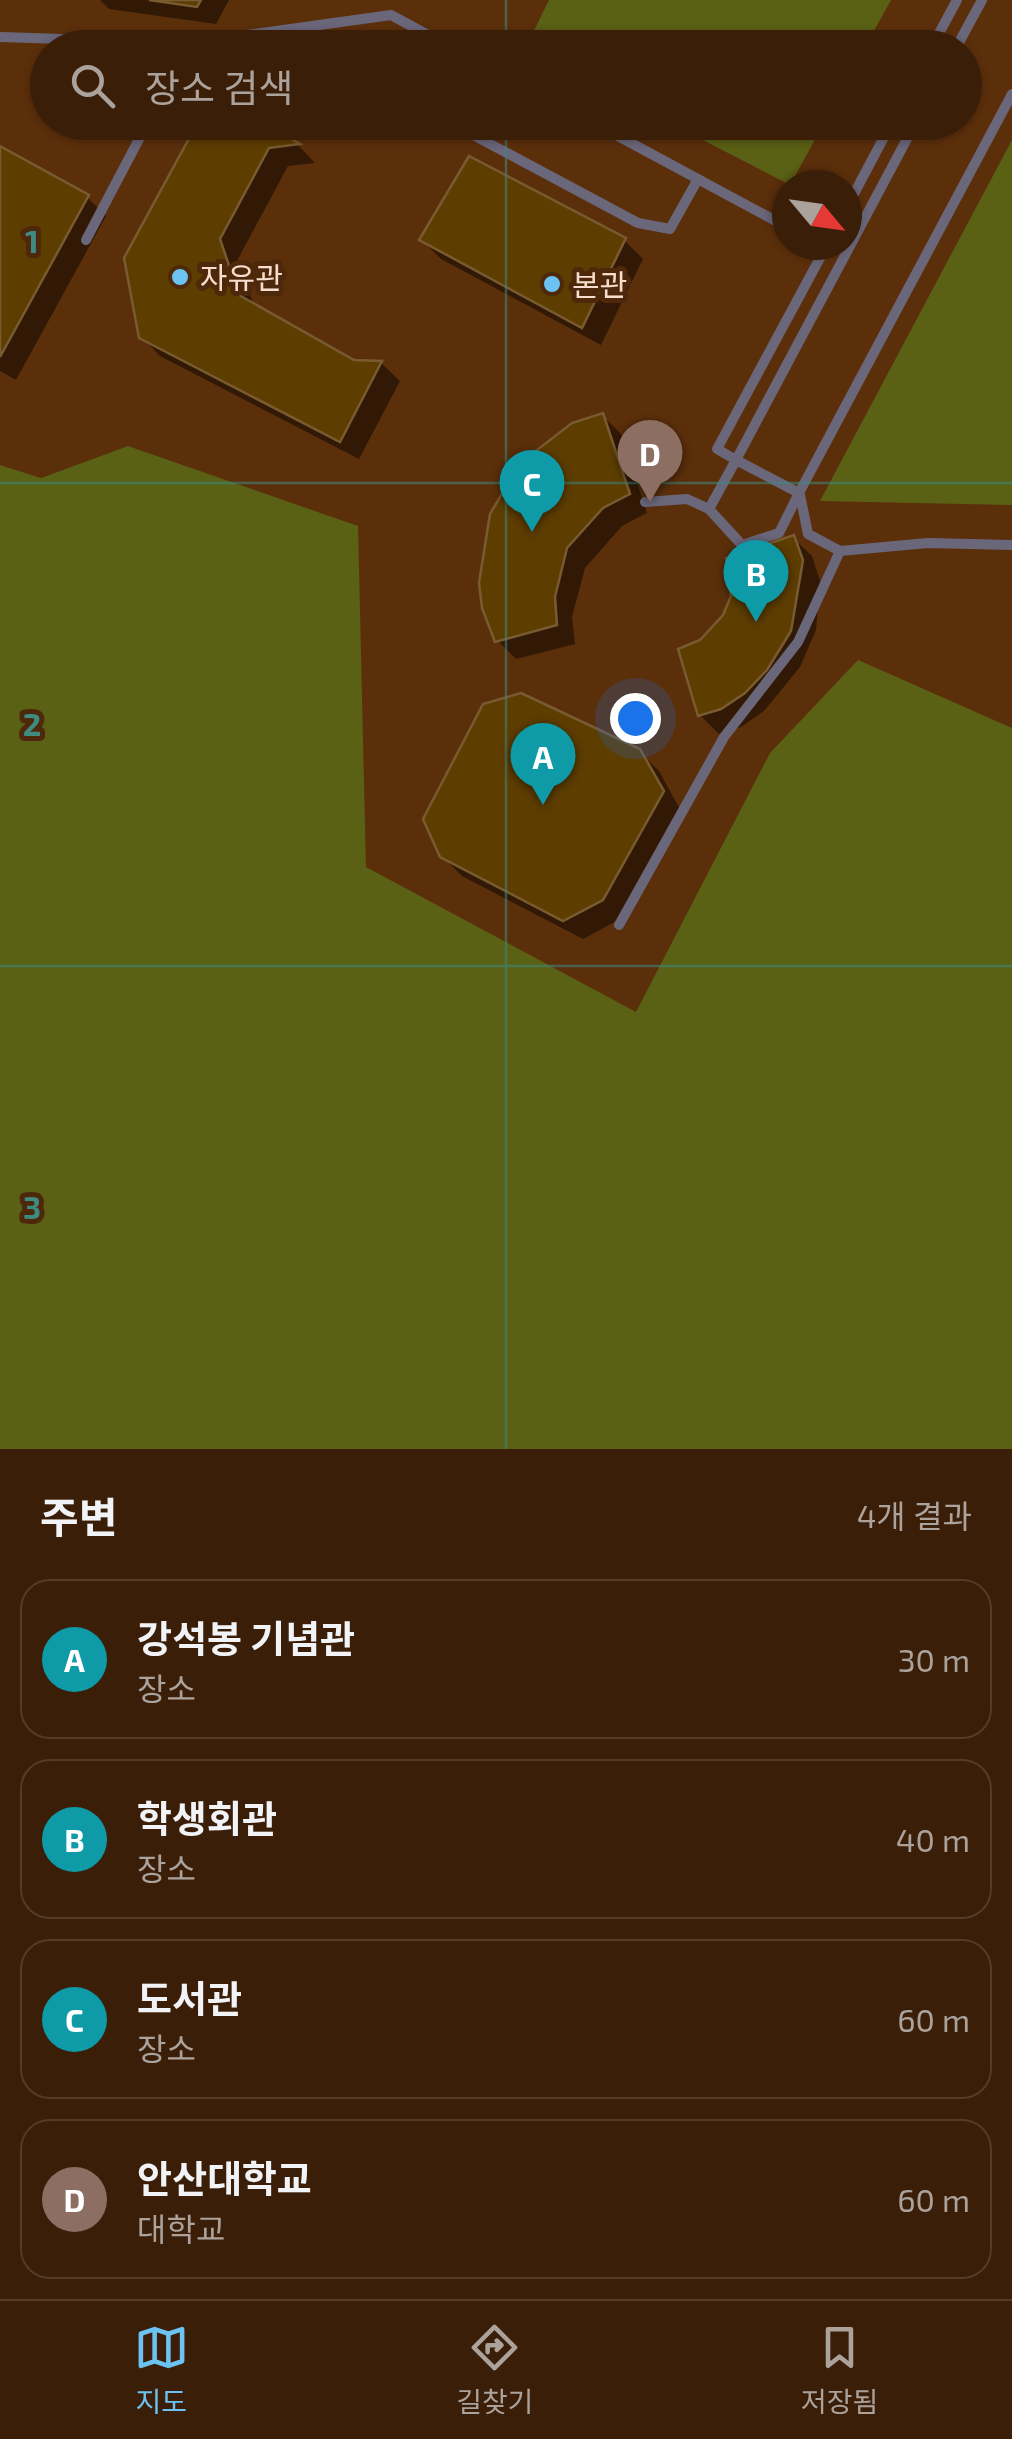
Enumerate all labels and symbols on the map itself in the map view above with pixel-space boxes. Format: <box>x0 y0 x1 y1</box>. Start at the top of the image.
north arrow <box>772 170 862 260</box>
text: 1 <box>25 221 39 259</box>
place label: 자유관 <box>200 259 283 295</box>
marker: 자유관 <box>169 266 191 288</box>
place label: 본관 <box>572 266 627 302</box>
marker: 본관 <box>541 273 563 295</box>
pin: D <box>618 420 682 502</box>
pin: C <box>500 450 564 532</box>
pin: B <box>724 540 788 622</box>
your location <box>610 693 661 744</box>
text: 2 <box>23 704 41 742</box>
pin: A <box>510 722 576 805</box>
text: 3 <box>23 1187 41 1225</box>

